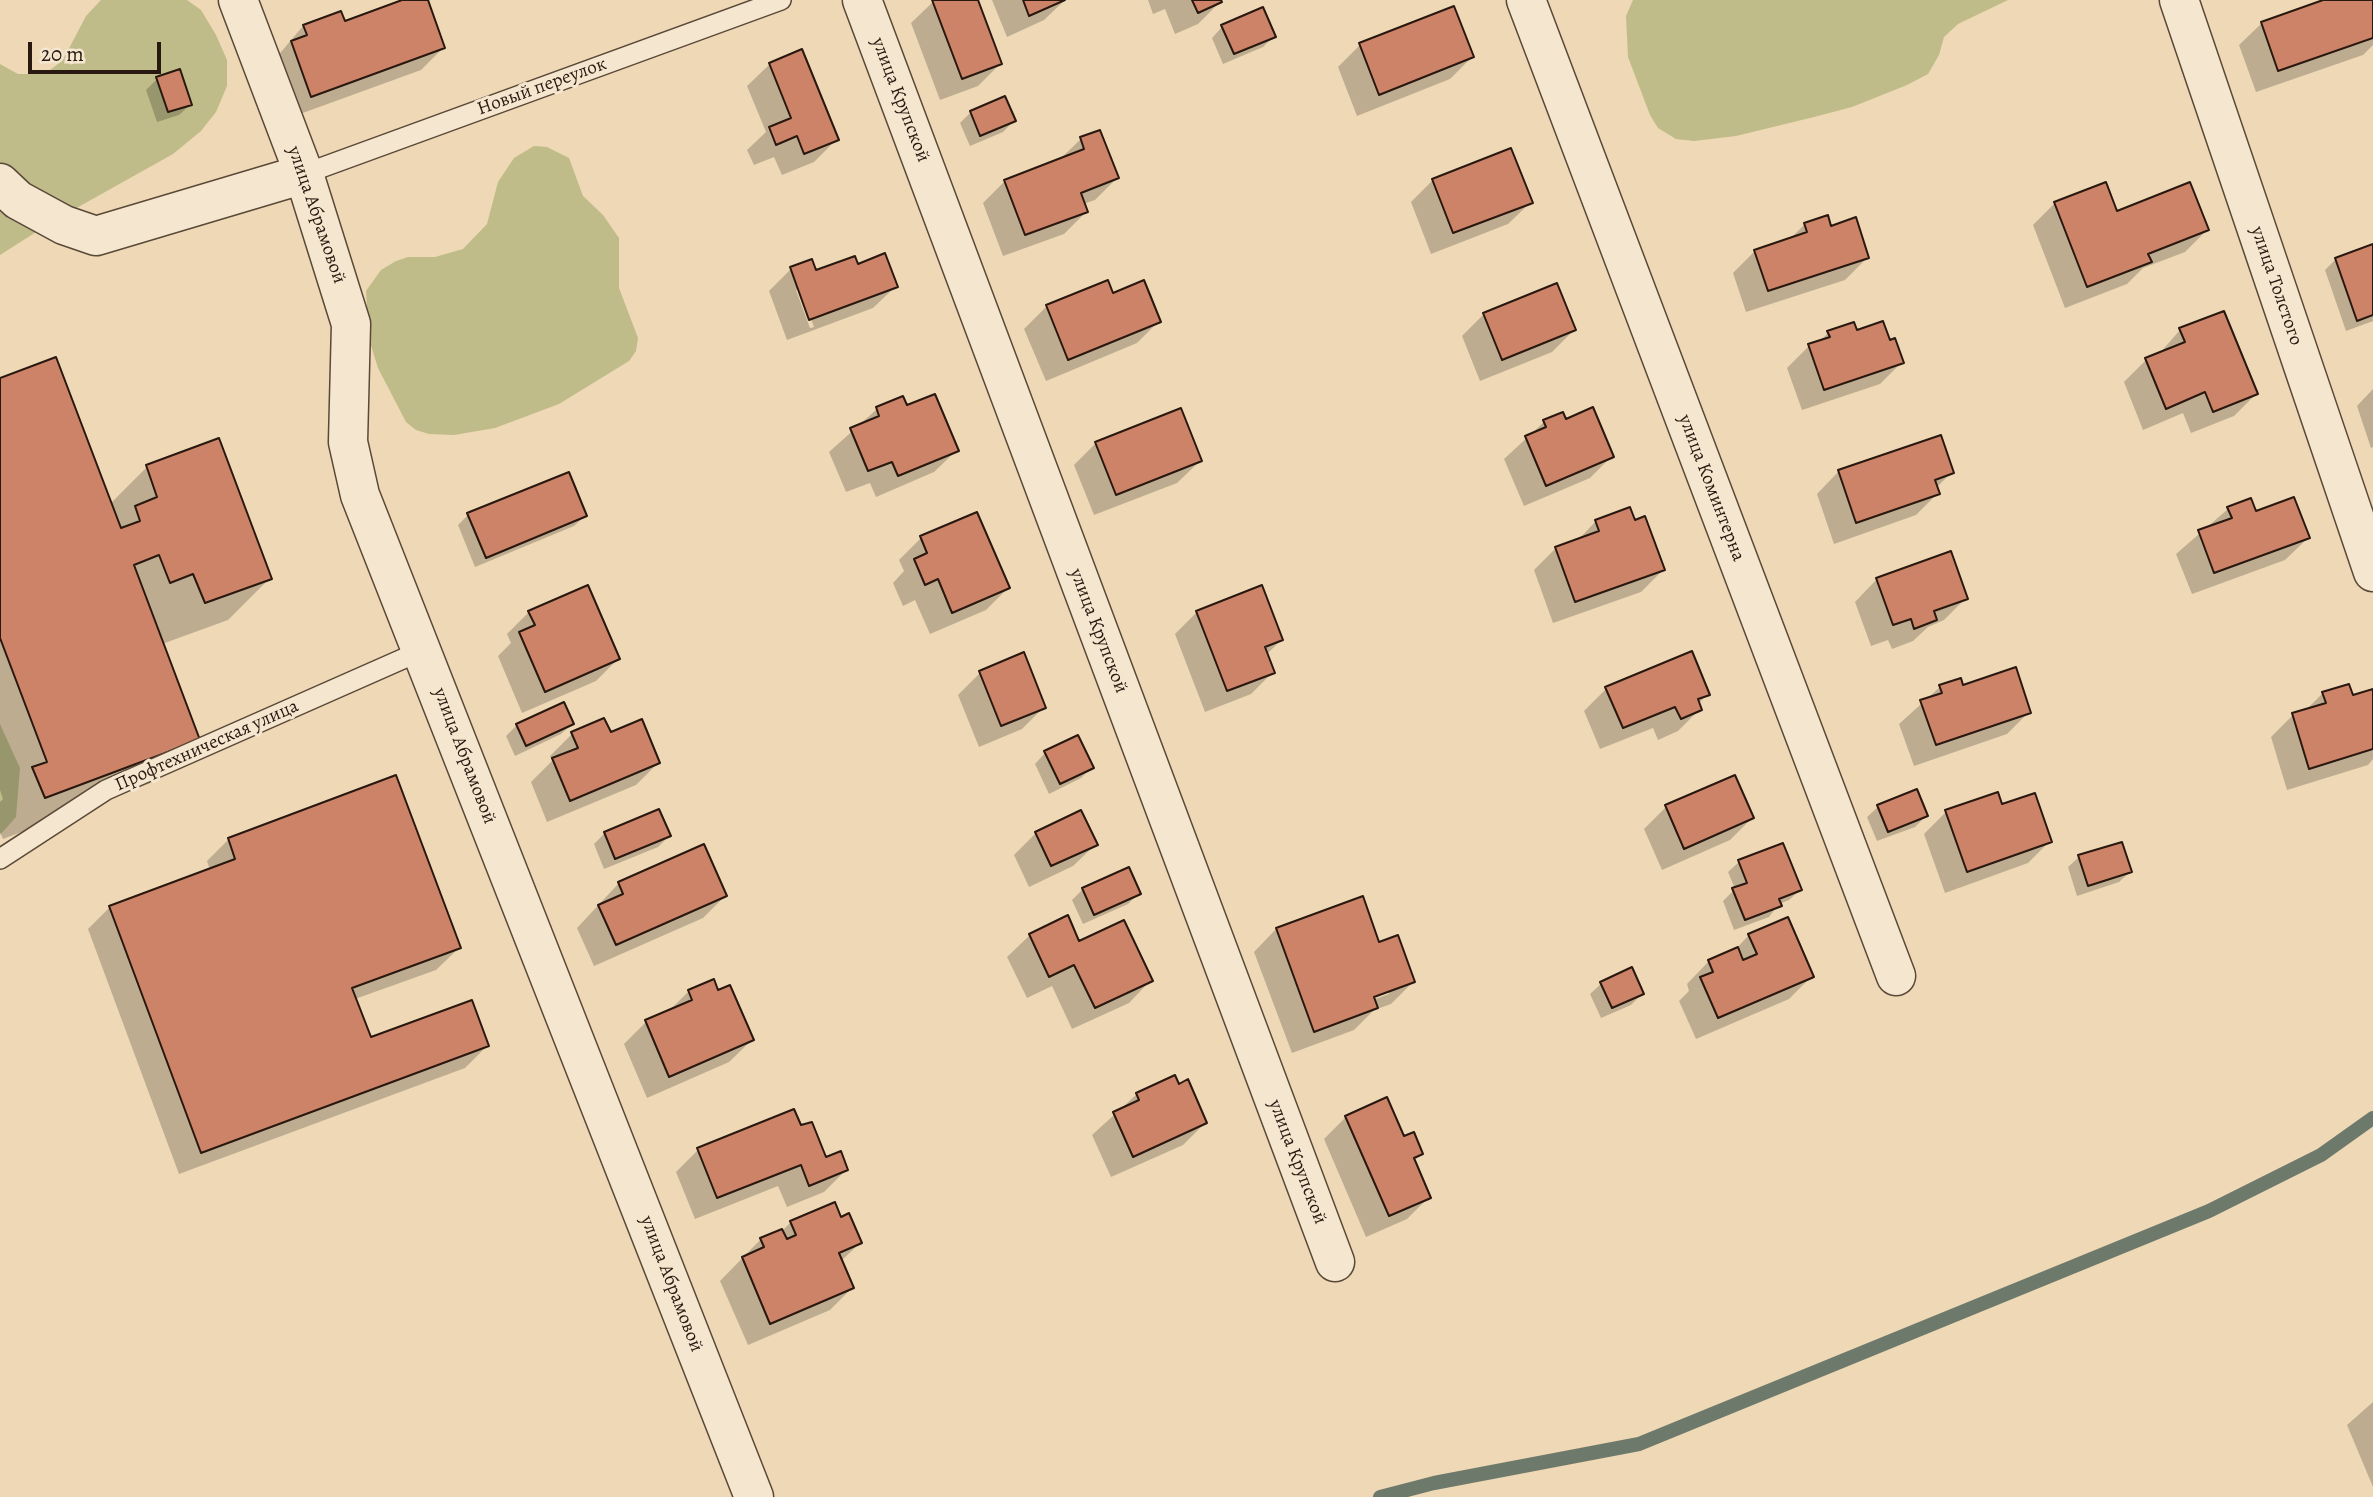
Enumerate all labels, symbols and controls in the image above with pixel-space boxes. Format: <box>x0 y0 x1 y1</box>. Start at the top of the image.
scale bar <box>32 28 164 72</box>
street label: улица Крупской <box>866 35 934 165</box>
text: 20 m <box>41 40 84 68</box>
street label: Новый переулок <box>474 53 610 121</box>
street label: улица Абрамовой <box>282 143 350 287</box>
street label: улица Толстого <box>2245 223 2307 349</box>
street label: улица Коминтерна <box>1673 411 1749 565</box>
street label: улица Крупской <box>1064 566 1132 696</box>
street label: улица Абрамовой <box>428 685 500 827</box>
street label: Профтехническая улица <box>112 695 302 797</box>
street label: улица Крупской <box>1263 1097 1331 1227</box>
street label: улица Абрамовой <box>635 1213 707 1355</box>

